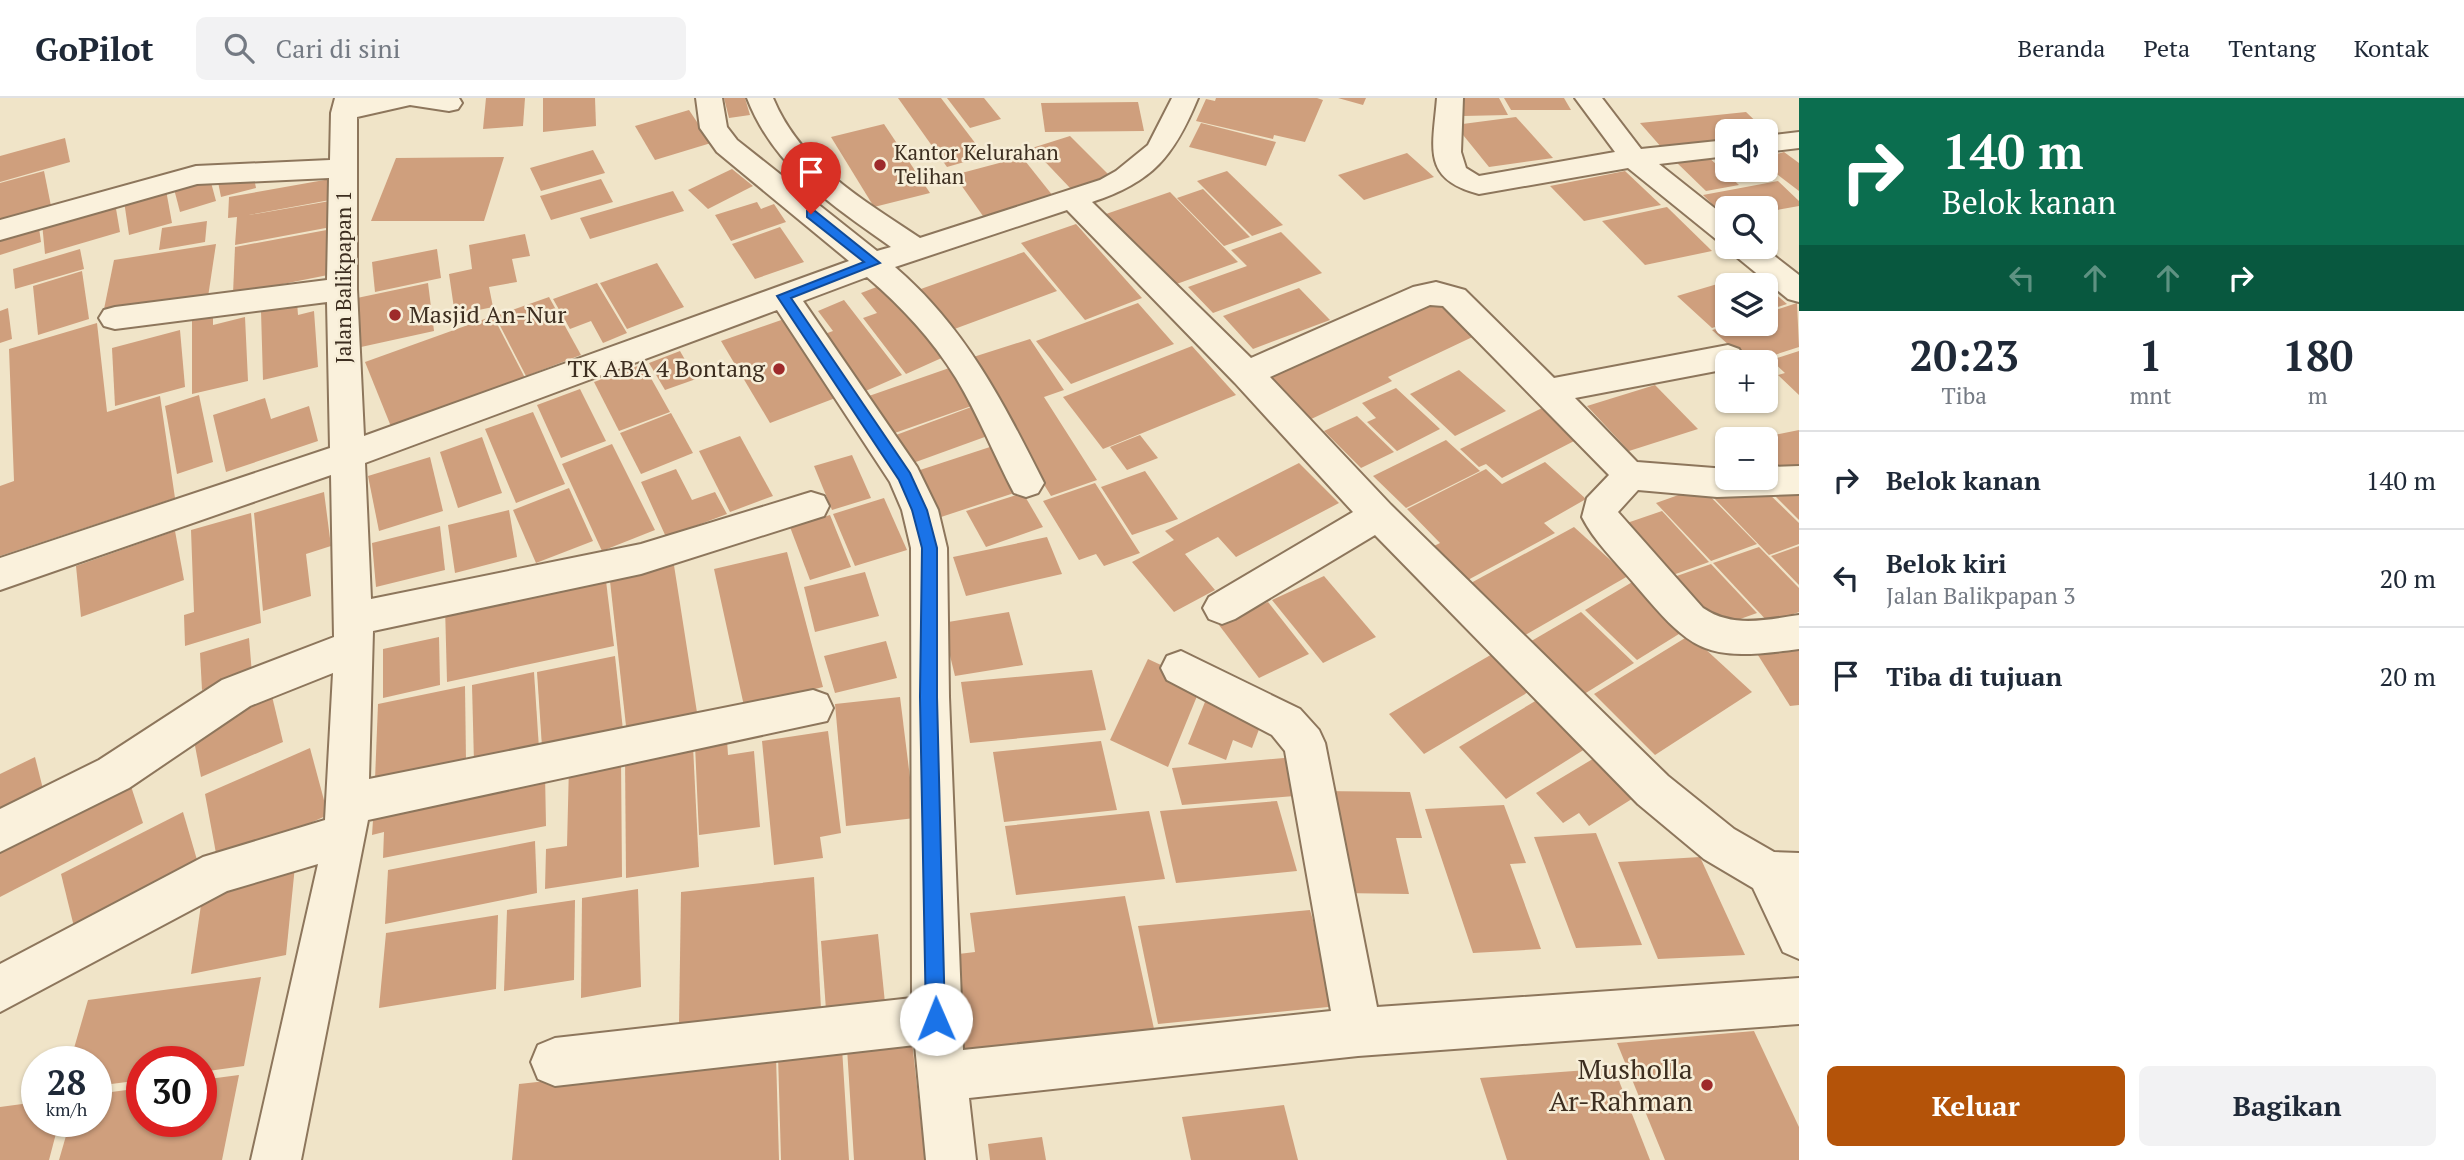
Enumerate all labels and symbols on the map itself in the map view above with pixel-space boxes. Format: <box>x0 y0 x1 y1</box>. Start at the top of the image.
place label: Kantor Kelurahan Telihan <box>894 138 1059 190</box>
pin <box>781 142 841 214</box>
marker: Kantor Kelurahan Telihan <box>872 157 888 173</box>
street label: Jalan Balikpapan 1 <box>329 190 357 364</box>
place label: Masjid An-Nur <box>409 298 567 330</box>
marker: Masjid An-Nur <box>387 307 403 323</box>
place label: TK ABA 4 Bontang <box>568 352 765 384</box>
marker: TK ABA 4 Bontang <box>771 361 787 377</box>
position arrow <box>899 982 973 1056</box>
speed limit sign: 30 <box>126 1046 217 1137</box>
place label: Musholla Ar-Rahman <box>1549 1050 1693 1119</box>
marker: Musholla Ar-Rahman <box>1699 1077 1715 1093</box>

